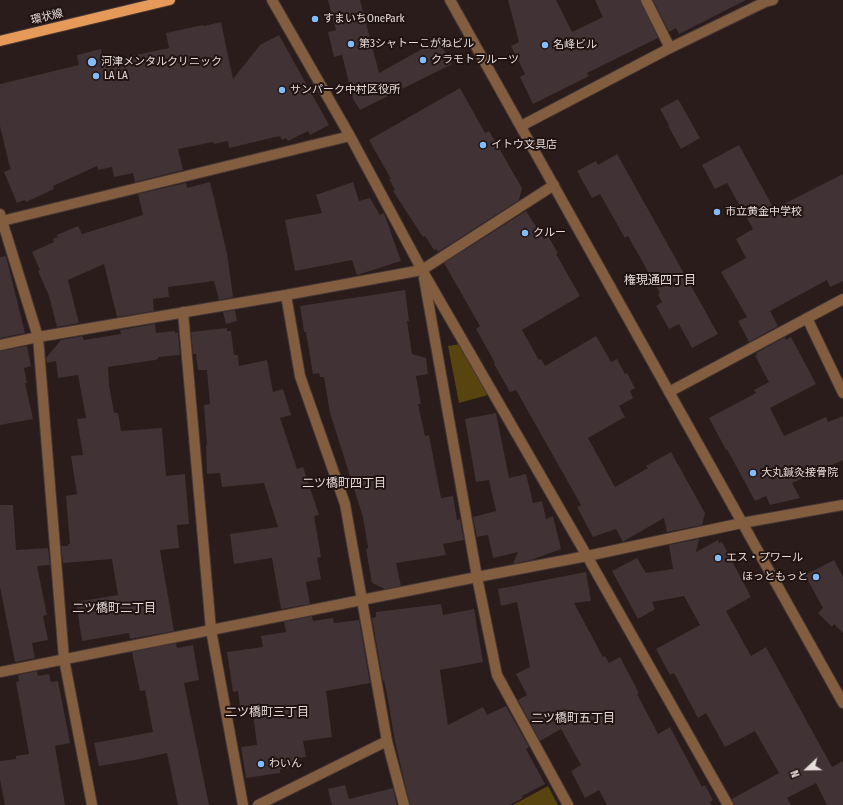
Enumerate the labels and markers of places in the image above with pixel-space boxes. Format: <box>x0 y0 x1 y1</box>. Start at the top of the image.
place label: すまいちOnePark <box>323 12 405 26</box>
marker: すまいちOnePark <box>310 14 320 24</box>
place label: 第3シャトーこがねビル <box>359 37 474 51</box>
place label: 名峰ビル <box>553 38 597 52</box>
marker: 第3シャトーこがねビル <box>346 39 356 49</box>
marker: 名峰ビル <box>540 40 550 50</box>
place label: クラモトフルーツ <box>431 53 519 67</box>
place label: 河津メンタルクリニック <box>101 55 222 69</box>
marker: クラモトフルーツ <box>418 55 428 65</box>
marker: 河津メンタルクリニック <box>86 56 98 68</box>
place label: LA LA <box>104 69 128 83</box>
marker: LA LA <box>91 71 101 81</box>
place label: サンパーク中村区役所 <box>290 83 400 97</box>
marker: サンパーク中村区役所 <box>277 85 287 95</box>
place label: イトウ文具店 <box>491 138 557 152</box>
marker: イトウ文具店 <box>478 140 488 150</box>
place label: 市立黄金中学校 <box>725 205 802 219</box>
marker: 市立黄金中学校 <box>712 207 722 217</box>
place label: クルー <box>533 226 566 240</box>
marker: クルー <box>520 228 530 238</box>
place label: 大丸鍼灸接骨院 <box>761 466 838 480</box>
marker: 大丸鍼灸接骨院 <box>748 468 758 478</box>
place label: エス・プワール <box>726 551 803 565</box>
marker: エス・プワール <box>713 553 723 563</box>
place label: ほっともっと <box>742 570 808 584</box>
marker: ほっともっと <box>811 572 821 582</box>
place label: わいん <box>269 757 302 771</box>
marker: わいん <box>256 759 266 769</box>

